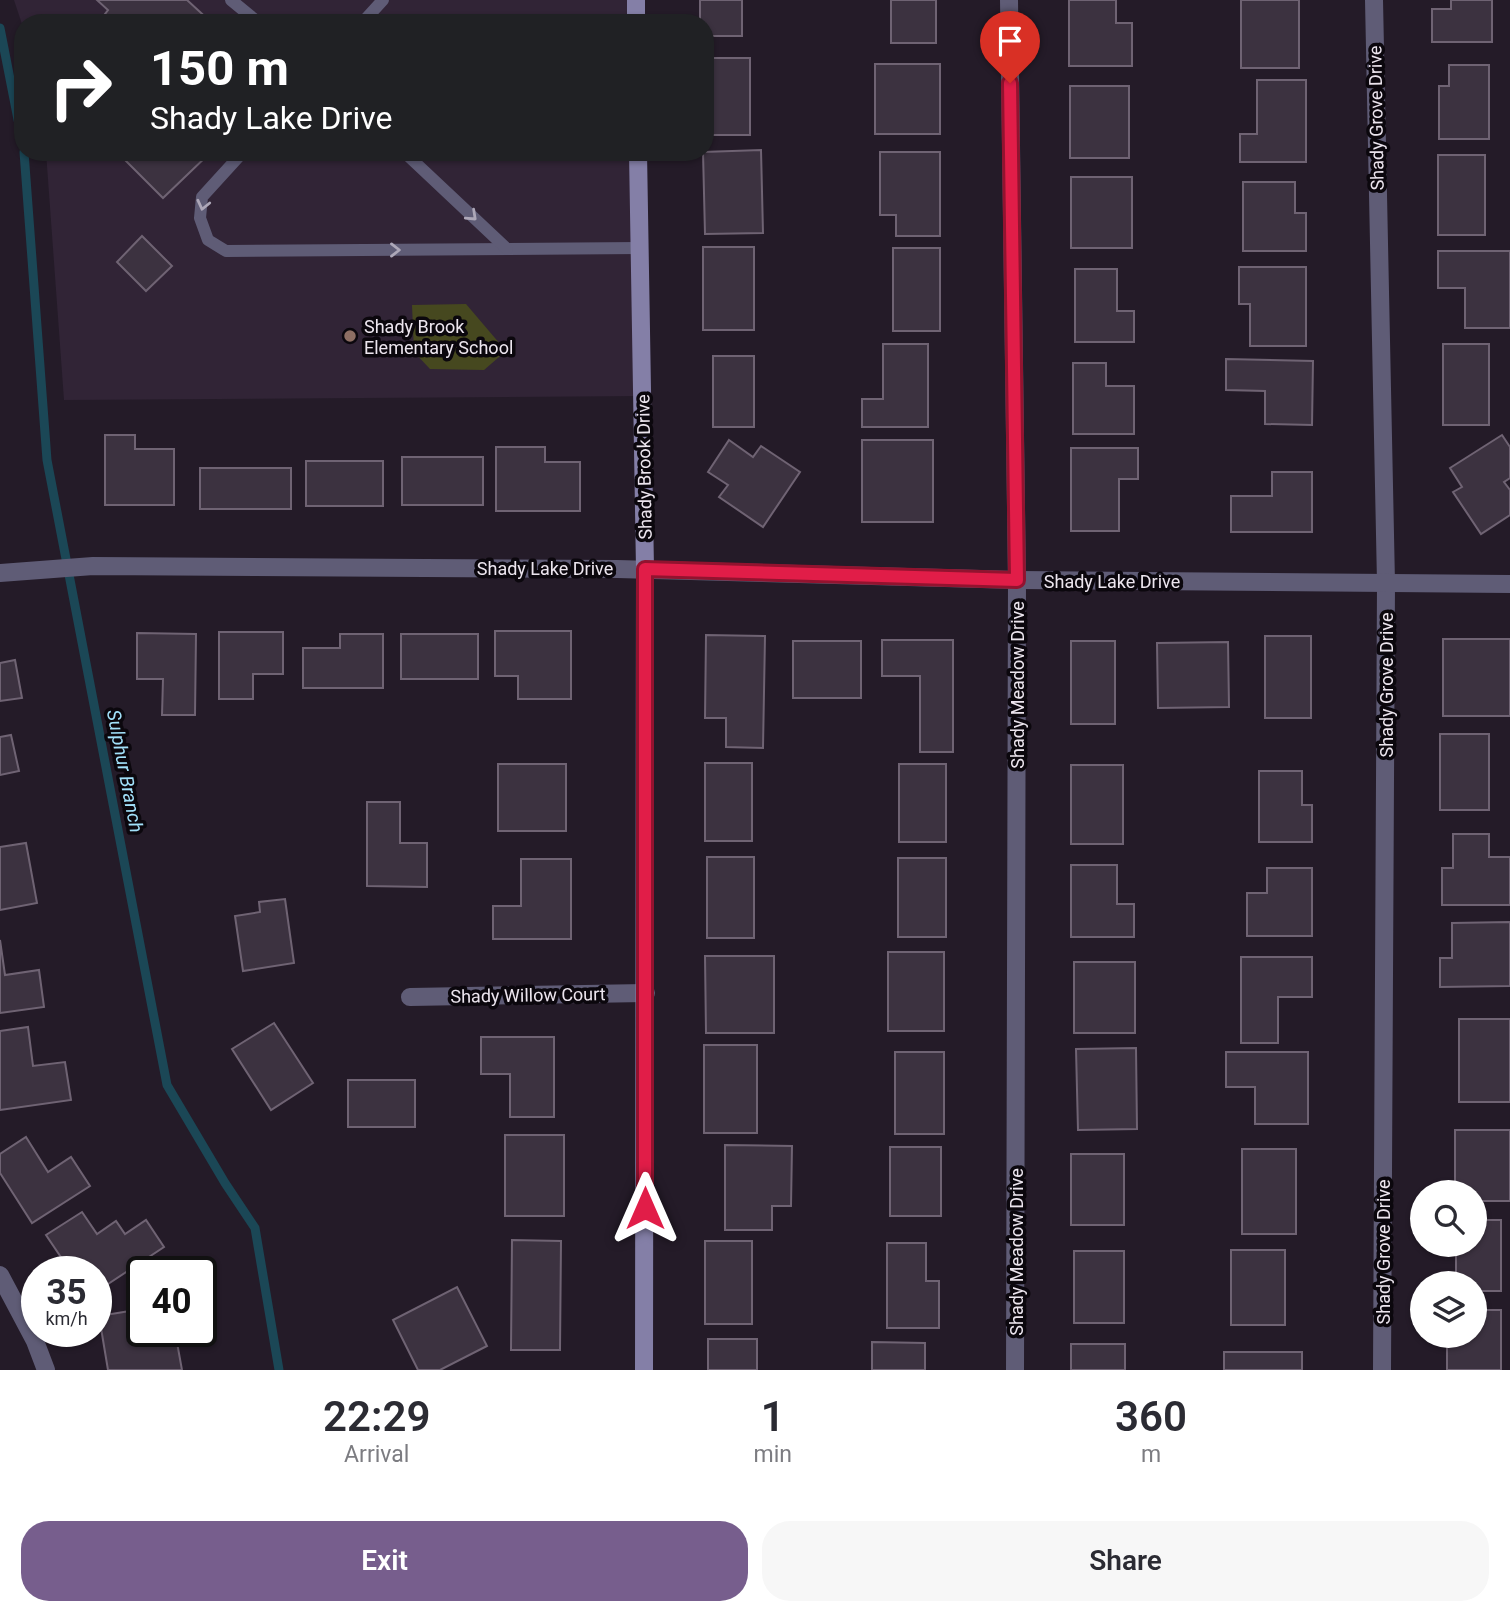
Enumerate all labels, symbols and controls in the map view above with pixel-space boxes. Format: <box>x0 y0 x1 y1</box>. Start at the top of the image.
pin <box>980 11 1040 83</box>
icon: arrive <box>991 22 1029 60</box>
text: 150 m <box>150 40 289 97</box>
icon: right <box>35 42 126 133</box>
street label: Shady Grove Drive <box>1364 45 1388 191</box>
text: Shady Lake Drive <box>150 99 393 137</box>
one-way arrow <box>196 199 211 211</box>
one-way arrow <box>464 207 477 220</box>
one-way arrow <box>391 242 401 258</box>
place label: Shady Brook Elementary School <box>364 316 513 358</box>
marker: Shady Brook Elementary School <box>342 328 358 344</box>
street label: Shady Brook Drive <box>632 394 656 540</box>
street label: Shady Lake Drive <box>477 558 613 579</box>
street label: Shady Lake Drive <box>1044 571 1180 592</box>
street label: Shady Meadow Drive <box>1007 601 1028 769</box>
street label: Shady Grove Drive <box>1376 613 1397 757</box>
water label: Sulphur Branch <box>102 708 148 834</box>
street label: Shady Willow Court <box>450 983 606 1007</box>
street label: Shady Meadow Drive <box>1006 1168 1027 1336</box>
position arrow <box>608 1171 682 1245</box>
street label: Shady Grove Drive <box>1373 1180 1394 1324</box>
map controls <box>1410 1180 1487 1348</box>
button: search <box>1410 1180 1487 1257</box>
speed limit sign: 40 <box>126 1256 217 1347</box>
button: layers <box>1410 1271 1487 1348</box>
text: 35 <box>46 1272 87 1313</box>
text: km/h <box>45 1308 88 1329</box>
text: 22:29 <box>323 1392 430 1441</box>
text: 1 <box>761 1392 785 1441</box>
text: 360 <box>1115 1392 1187 1441</box>
text: Arrival <box>344 1441 409 1468</box>
text: min <box>753 1441 792 1468</box>
text: m <box>1141 1441 1161 1468</box>
button: Exit <box>21 1521 748 1601</box>
button: Share <box>762 1521 1489 1601</box>

